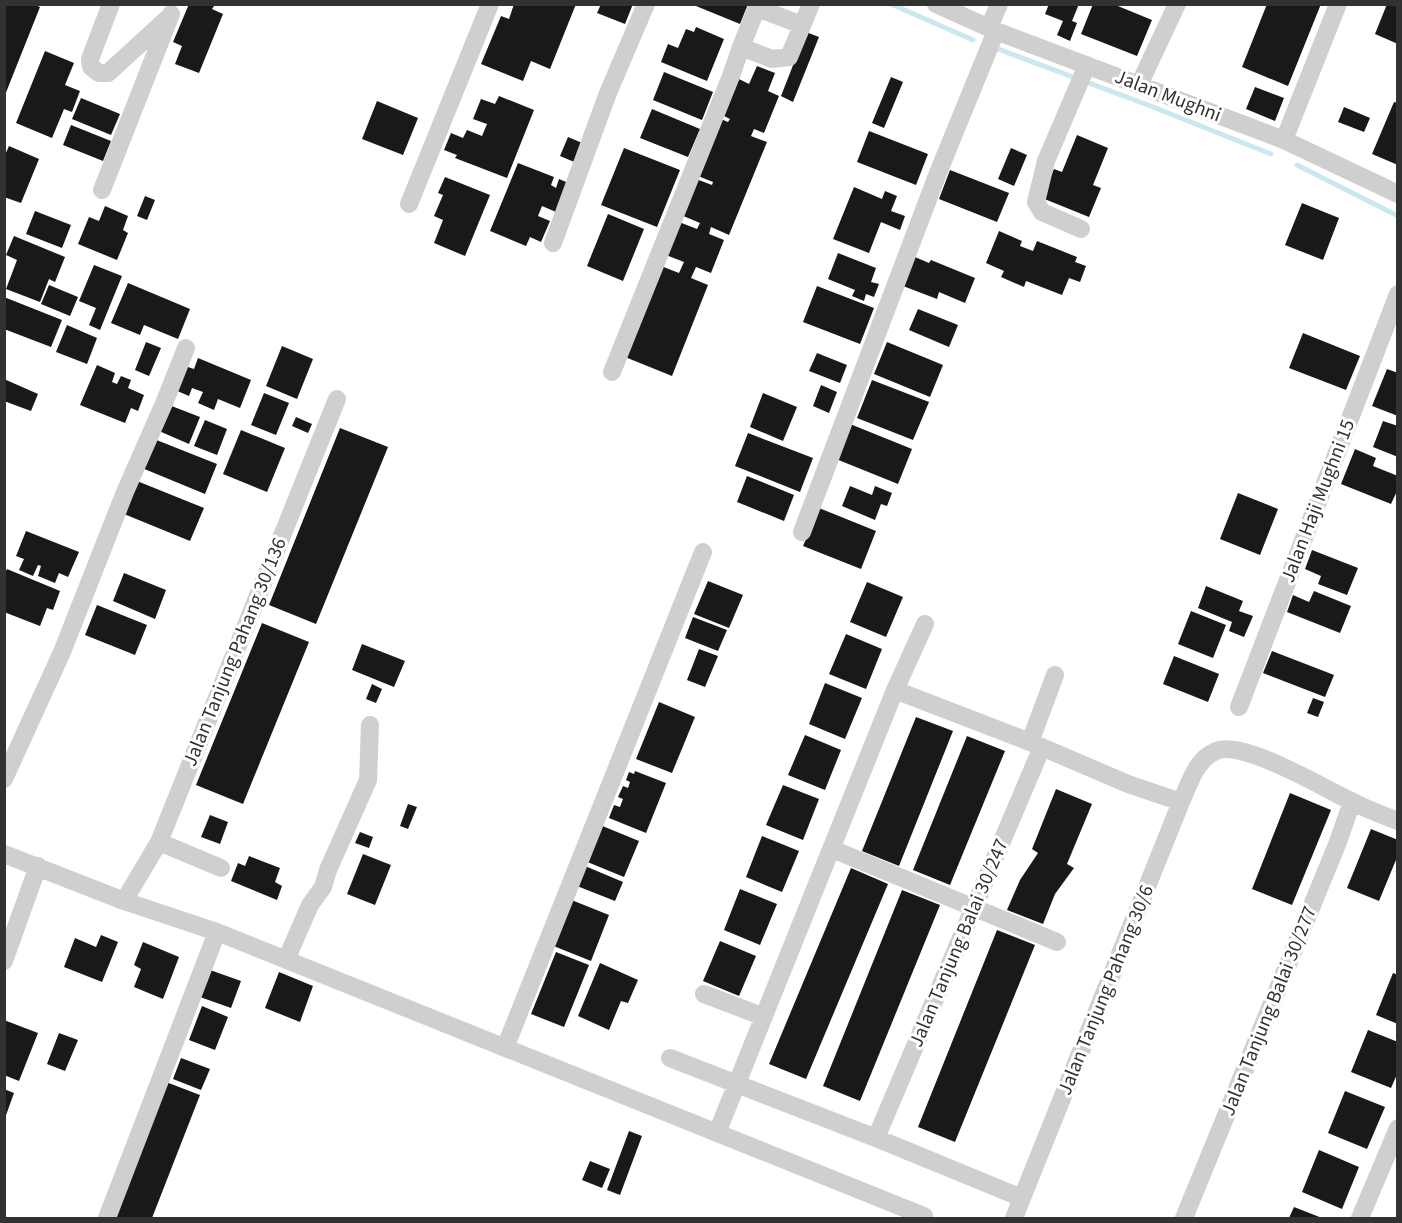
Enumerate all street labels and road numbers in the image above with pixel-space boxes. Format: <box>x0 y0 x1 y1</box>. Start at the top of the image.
street label: Jalan Mughni <box>1111 63 1225 129</box>
street label: Jalan Haji Mughni 15 <box>1274 415 1362 587</box>
street label: Jalan Tanjung Pahang 30/136 <box>176 534 294 770</box>
street label: Jalan Tanjung Balai 30/247 <box>902 835 1016 1051</box>
street label: Jalan Tanjung Pahang 30/6 <box>1051 881 1161 1099</box>
street label: Jalan Tanjung Balai 30/277 <box>1214 902 1324 1120</box>

